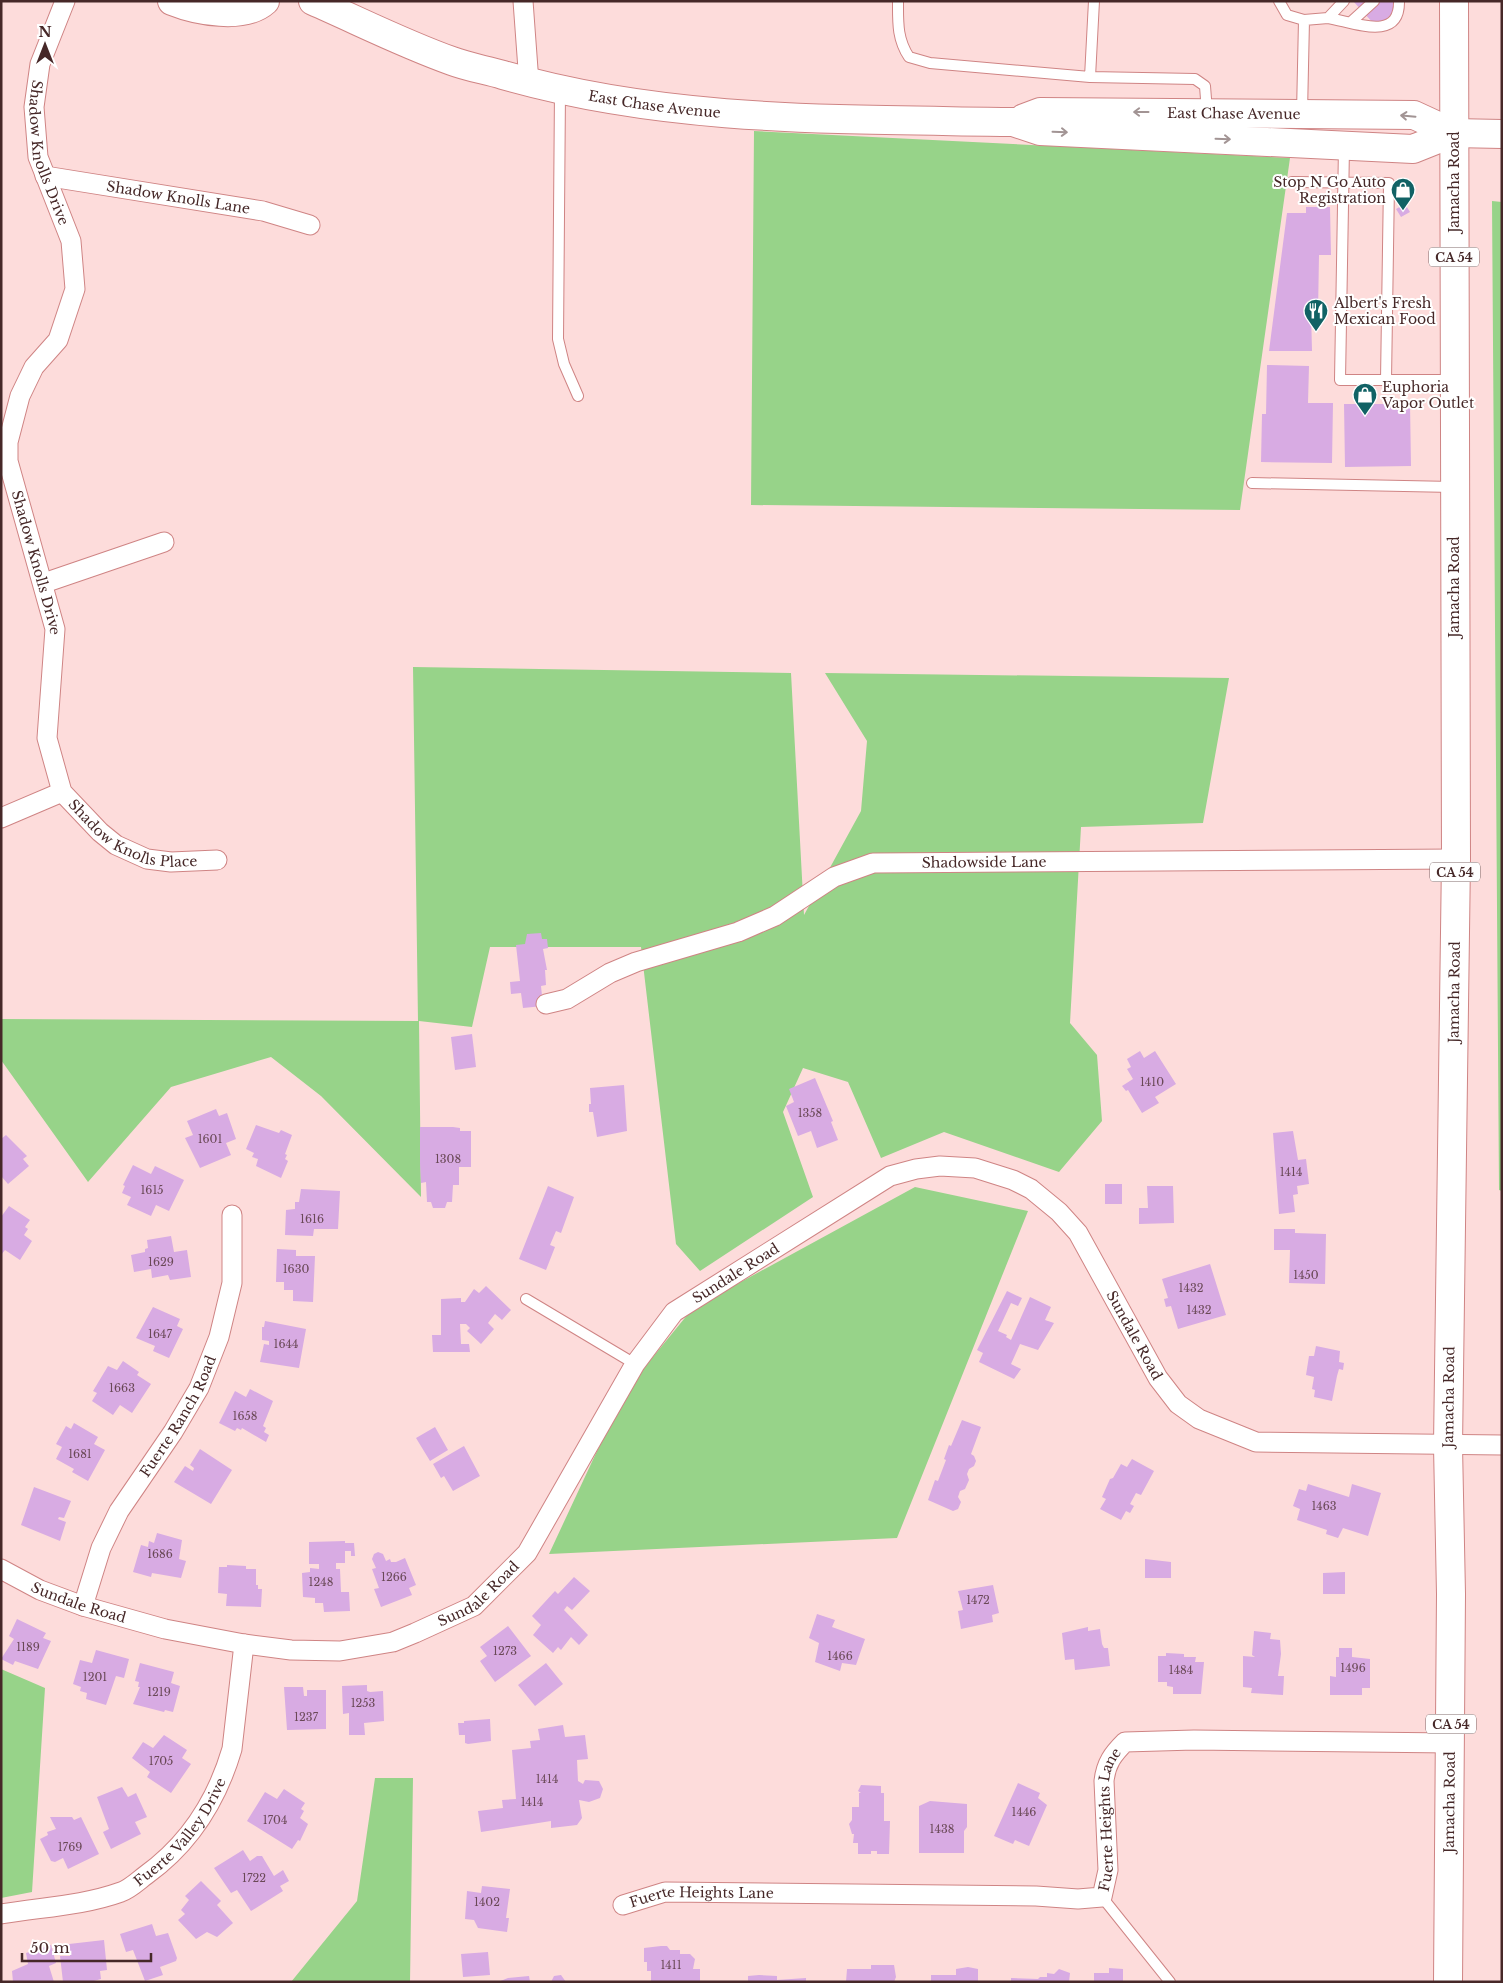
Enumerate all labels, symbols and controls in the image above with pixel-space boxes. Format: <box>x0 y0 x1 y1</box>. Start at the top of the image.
north arrow <box>20 20 70 70</box>
text: N <box>38 23 52 41</box>
street label: Shadow Knolls Drive <box>25 79 73 228</box>
street label: East Chase Avenue <box>587 86 722 122</box>
street label: East Chase Avenue <box>1167 104 1301 123</box>
one-way arrow <box>1133 107 1150 117</box>
one-way arrow <box>1401 111 1417 121</box>
one-way arrow <box>1052 127 1068 136</box>
street label: Jamacha Road <box>1445 131 1463 235</box>
one-way arrow <box>1214 134 1230 143</box>
place label: Stop N Go Auto Registration <box>1273 173 1386 207</box>
street label: Shadow Knolls Lane <box>105 177 251 218</box>
shop icon: Stop N Go Auto Registration <box>1390 177 1416 211</box>
road number: CA 54 <box>1429 248 1479 266</box>
place label: Albert's Fresh Mexican Food <box>1333 294 1436 328</box>
restaurant icon: Albert's Fresh Mexican Food <box>1303 298 1329 332</box>
place label: Euphoria Vapor Outlet <box>1381 378 1475 412</box>
shop icon: Euphoria Vapor Outlet <box>1352 382 1378 416</box>
street label: Shadow Knolls Drive <box>8 488 64 636</box>
street label: Jamacha Road <box>1445 536 1463 640</box>
street label: Shadow Knolls Place <box>65 795 198 871</box>
street label: Shadowside Lane <box>922 853 1047 872</box>
road number: CA 54 <box>1430 862 1480 882</box>
street label: Jamacha Road <box>1444 941 1464 1045</box>
house number: 1410 <box>1140 1075 1164 1089</box>
house number: 1358 <box>798 1106 822 1120</box>
house number: 1601 <box>198 1132 222 1146</box>
house number: 1308 <box>435 1152 461 1166</box>
house number: 1414 <box>1280 1165 1302 1179</box>
house number: 1615 <box>140 1183 164 1197</box>
house number: 1616 <box>300 1212 324 1226</box>
street label: Sundale Road <box>689 1239 783 1307</box>
house number: 1629 <box>148 1255 174 1269</box>
house number: 1630 <box>283 1262 309 1276</box>
house number: 1450 <box>1293 1268 1319 1282</box>
house number: 1432 <box>1179 1281 1204 1295</box>
street label: Sundale Road <box>1103 1288 1167 1384</box>
house number: 1432 <box>1187 1303 1212 1317</box>
house number: 1647 <box>148 1327 172 1341</box>
house number: 1644 <box>274 1337 298 1351</box>
street label: Jamacha Road <box>1439 1346 1458 1450</box>
street label: Fuerte Ranch Road <box>136 1352 220 1480</box>
house number: 1663 <box>109 1381 135 1395</box>
house number: 1658 <box>233 1409 257 1423</box>
house number: 1681 <box>68 1447 92 1461</box>
house number: 1463 <box>1311 1499 1337 1513</box>
house number: 1686 <box>147 1547 173 1561</box>
street label: Sundale Road <box>435 1557 523 1630</box>
house number: 1266 <box>381 1570 407 1584</box>
house number: 1248 <box>309 1575 333 1589</box>
street label: Sundale Road <box>28 1578 129 1627</box>
house number: 1472 <box>966 1593 990 1607</box>
house number: 1189 <box>16 1640 40 1654</box>
house number: 1273 <box>493 1644 517 1658</box>
house number: 1466 <box>827 1649 853 1663</box>
house number: 1496 <box>1340 1661 1366 1675</box>
house number: 1484 <box>1169 1663 1193 1677</box>
house number: 1201 <box>83 1670 107 1684</box>
house number: 1219 <box>147 1685 171 1699</box>
house number: 1253 <box>351 1696 376 1710</box>
house number: 1237 <box>294 1710 318 1724</box>
road number: CA 54 <box>1426 1715 1476 1734</box>
street label: Fuerte Heights Lane <box>1095 1744 1125 1893</box>
street label: Jamacha Road <box>1440 1751 1459 1855</box>
house number: 1705 <box>149 1754 173 1768</box>
house number: 1414 <box>536 1772 558 1786</box>
street label: Fuerte Valley Drive <box>130 1775 230 1890</box>
house number: 1414 <box>521 1795 543 1809</box>
house number: 1446 <box>1012 1805 1036 1819</box>
house number: 1704 <box>263 1813 287 1827</box>
house number: 1438 <box>930 1822 954 1836</box>
house number: 1769 <box>58 1840 82 1854</box>
house number: 1722 <box>242 1871 266 1885</box>
street label: Fuerte Heights Lane <box>627 1883 774 1911</box>
house number: 1402 <box>474 1895 500 1909</box>
scale bar <box>22 1930 151 1962</box>
text: 50 m <box>30 1938 70 1957</box>
house number: 1411 <box>660 1958 682 1972</box>

